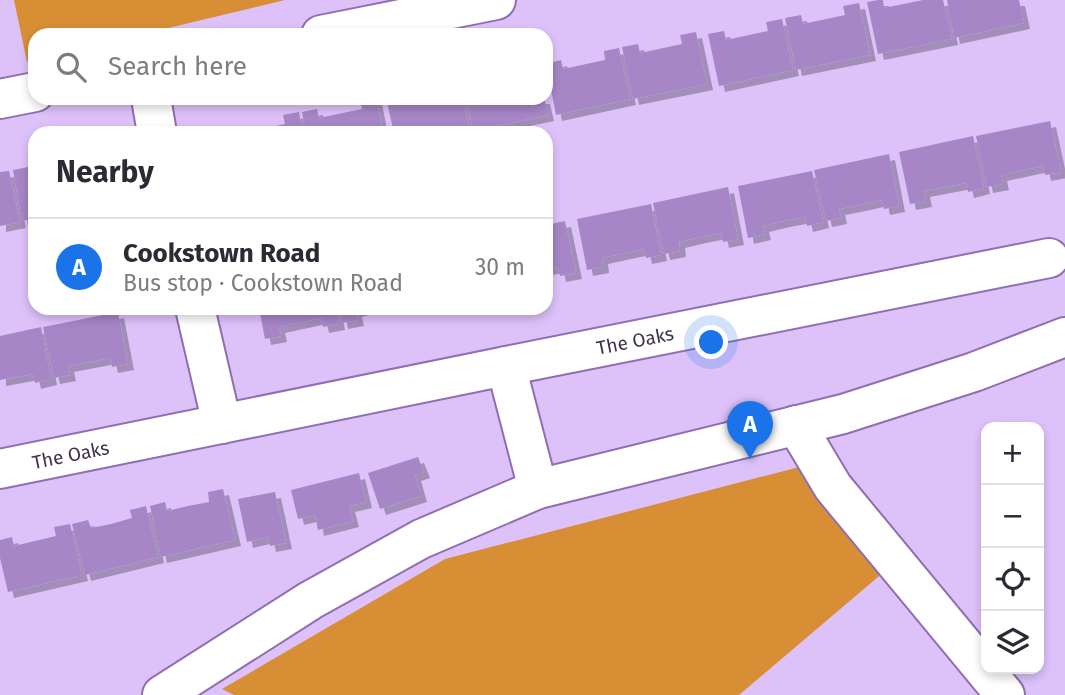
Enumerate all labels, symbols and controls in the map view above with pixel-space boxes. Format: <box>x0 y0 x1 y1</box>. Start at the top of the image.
search box <box>28 28 553 105</box>
icon: search <box>52 48 90 86</box>
text: Search here <box>108 51 247 82</box>
text: Nearby <box>56 154 154 190</box>
text: Cookstown Road <box>123 238 320 269</box>
text: A <box>72 253 86 281</box>
text: 30 m <box>475 253 525 281</box>
text: Bus stop · Cookstown Road <box>123 269 403 297</box>
street label: The Oaks <box>595 322 676 360</box>
your location <box>694 325 728 359</box>
pin: A <box>727 401 773 459</box>
map controls <box>981 422 1044 674</box>
button: + <box>981 422 1044 485</box>
street label: The Oaks <box>30 436 111 474</box>
button: − <box>981 485 1044 548</box>
button: locate <box>981 548 1044 611</box>
button: layers <box>981 611 1044 674</box>

